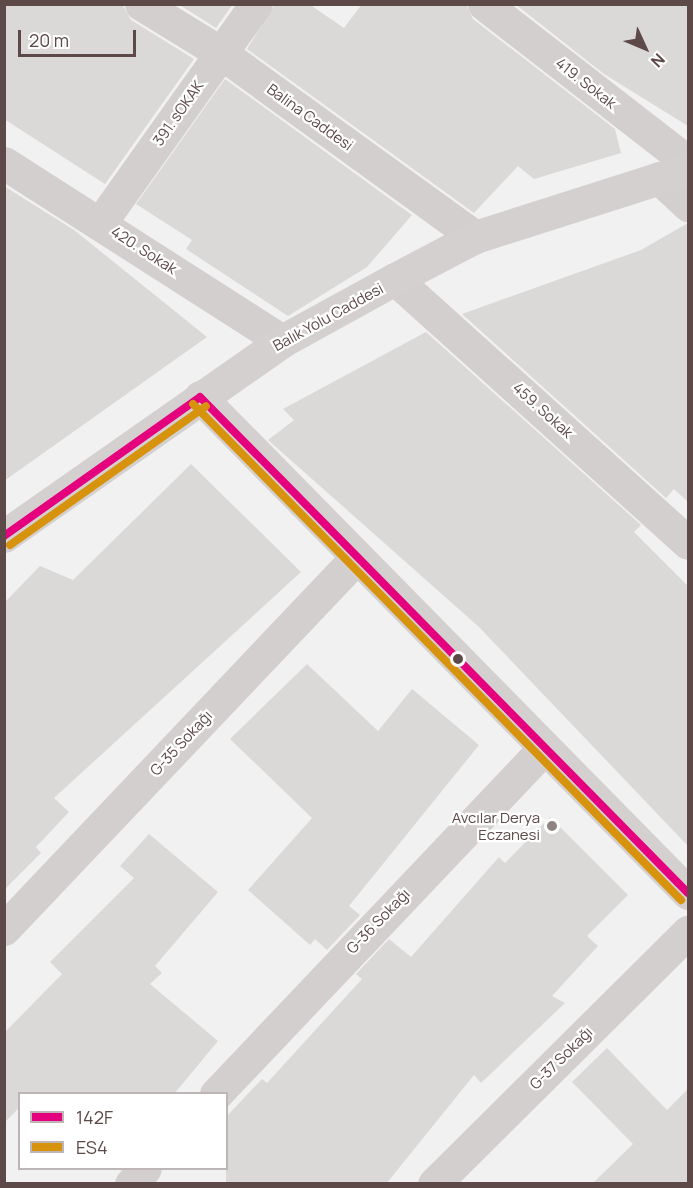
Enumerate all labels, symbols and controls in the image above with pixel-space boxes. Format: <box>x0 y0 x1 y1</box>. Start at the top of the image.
scale bar <box>21 18 140 56</box>
north arrow <box>615 18 675 78</box>
text: 20 m <box>29 28 69 52</box>
text: N <box>646 49 670 72</box>
street label: 419. Sokak <box>552 54 620 112</box>
street label: 391. sOKAK <box>149 77 207 149</box>
street label: Balina Caddesi <box>264 80 356 154</box>
street label: 420. Sokak <box>108 222 180 278</box>
street label: Balık Yolu Caddesi <box>270 279 386 355</box>
street label: 459. Sokak <box>509 378 577 442</box>
unlabelled marker <box>452 653 464 665</box>
street label: G-35 Sokağı <box>146 707 216 779</box>
place label: Avcılar Derya Eczanesi <box>452 808 540 843</box>
marker: Avcılar Derya Eczanesi <box>545 819 559 833</box>
street label: G-36 Sokağı <box>343 885 413 957</box>
street label: G-37 Sokağı <box>526 1023 596 1093</box>
legend <box>18 1092 228 1170</box>
text: 142F <box>76 1105 113 1129</box>
text: ES4 <box>76 1135 108 1159</box>

